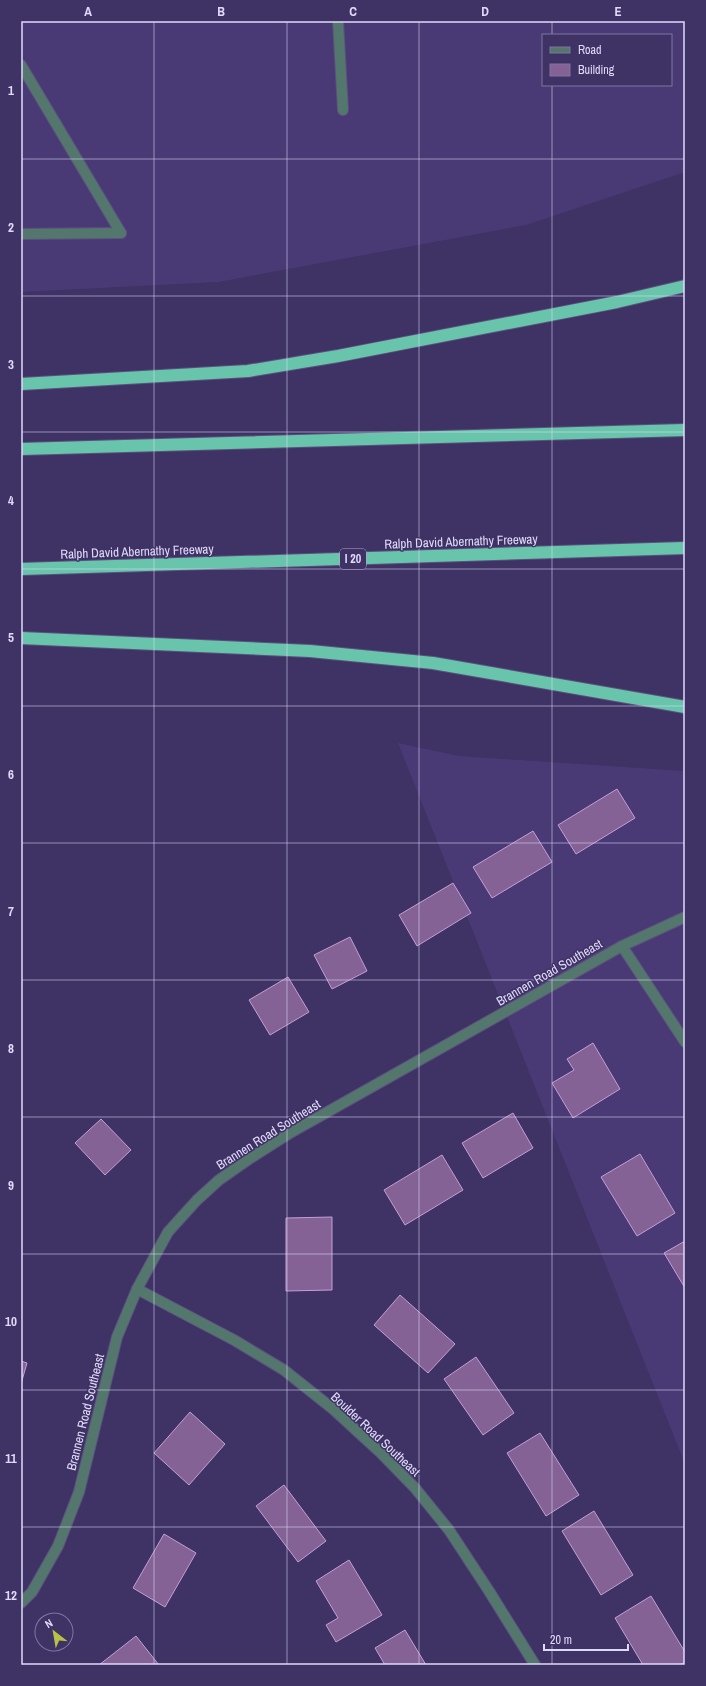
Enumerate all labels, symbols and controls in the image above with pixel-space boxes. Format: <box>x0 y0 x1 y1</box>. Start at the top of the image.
text: A <box>84 3 92 20</box>
text: B <box>217 3 225 20</box>
text: C <box>349 3 357 20</box>
text: D <box>481 3 489 20</box>
text: E <box>614 3 622 20</box>
legend <box>542 34 672 86</box>
text: Road <box>578 42 602 58</box>
text: Building <box>578 62 615 78</box>
text: 1 <box>8 82 14 99</box>
text: 2 <box>8 219 14 236</box>
text: 3 <box>8 356 14 373</box>
text: 4 <box>8 492 14 509</box>
street label: Ralph David Abernathy Freeway <box>384 530 539 553</box>
street label: Ralph David Abernathy Freeway <box>60 540 215 563</box>
road number: I 20 <box>340 549 366 569</box>
text: 5 <box>8 629 14 646</box>
text: 6 <box>8 766 14 783</box>
text: 7 <box>8 903 14 920</box>
street label: Brannen Road Southeast <box>493 935 605 1010</box>
text: 8 <box>8 1040 14 1057</box>
street label: Brannen Road Southeast <box>213 1095 324 1173</box>
text: 9 <box>8 1177 14 1194</box>
text: 10 <box>5 1313 17 1330</box>
street label: Brannen Road Southeast <box>63 1352 108 1472</box>
street label: Boulder Road Southeast <box>327 1389 424 1480</box>
text: 11 <box>5 1450 17 1467</box>
text: 12 <box>5 1587 17 1604</box>
north arrow <box>34 1612 74 1652</box>
text: N <box>42 1616 55 1631</box>
scale bar <box>544 1626 628 1652</box>
text: 20 m <box>550 1632 572 1648</box>

